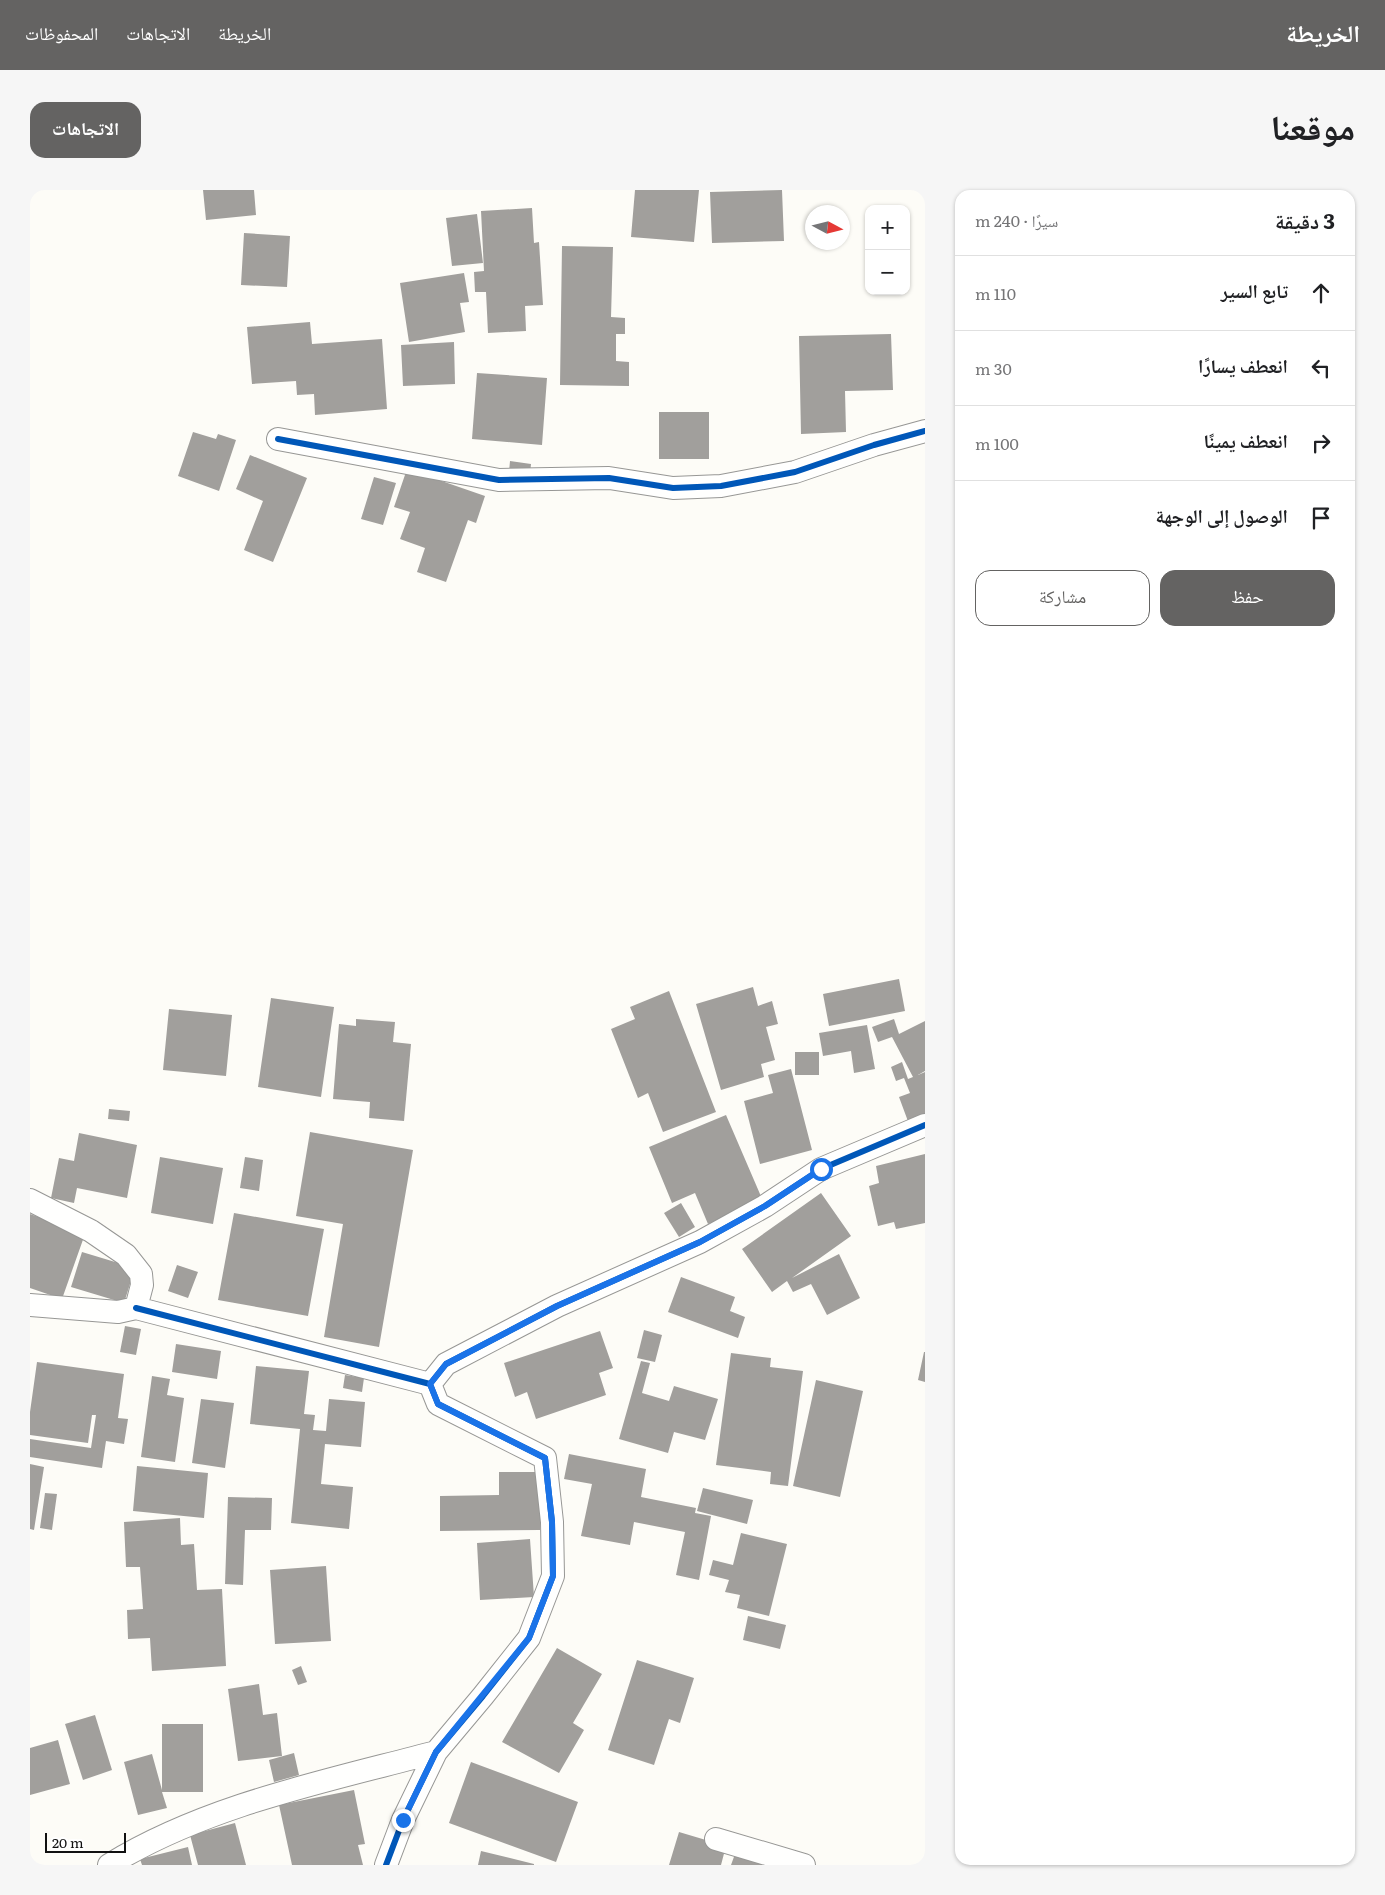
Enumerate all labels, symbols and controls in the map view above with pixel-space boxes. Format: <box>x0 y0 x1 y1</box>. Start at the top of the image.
text: الخريطة <box>1286 14 1360 49</box>
text: المحفوظات <box>25 19 98 46</box>
text: الاتجاهات <box>126 19 190 46</box>
text: الخريطة <box>218 19 271 46</box>
text: موقعنا <box>1270 99 1355 151</box>
button: الاتجاهات <box>30 102 141 158</box>
text: 3 دقيقة <box>1275 204 1335 235</box>
north arrow <box>805 205 850 250</box>
map controls <box>865 205 910 295</box>
button: + <box>865 205 910 250</box>
text: سيرًا · 240 m <box>975 208 1058 232</box>
button: − <box>865 250 910 295</box>
text: تابع السير <box>1221 276 1288 304</box>
icon: ahead <box>1307 279 1335 307</box>
text: 110 m <box>975 281 1016 305</box>
text: انعطف يسارًا <box>1198 351 1288 379</box>
icon: left <box>1307 354 1335 382</box>
text: 30 m <box>975 356 1012 380</box>
text: انعطف يمينًا <box>1204 426 1288 454</box>
icon: right <box>1307 429 1335 457</box>
text: 100 m <box>975 431 1019 455</box>
text: الوصول إلى الوجهة <box>1155 501 1288 529</box>
icon: arrive <box>1307 504 1335 532</box>
button: مشاركة <box>975 570 1150 626</box>
button: حفظ <box>1160 570 1335 626</box>
route start <box>810 1158 833 1181</box>
route end <box>392 1809 415 1832</box>
scale bar <box>45 1830 126 1853</box>
text: 20 m <box>52 1832 84 1852</box>

